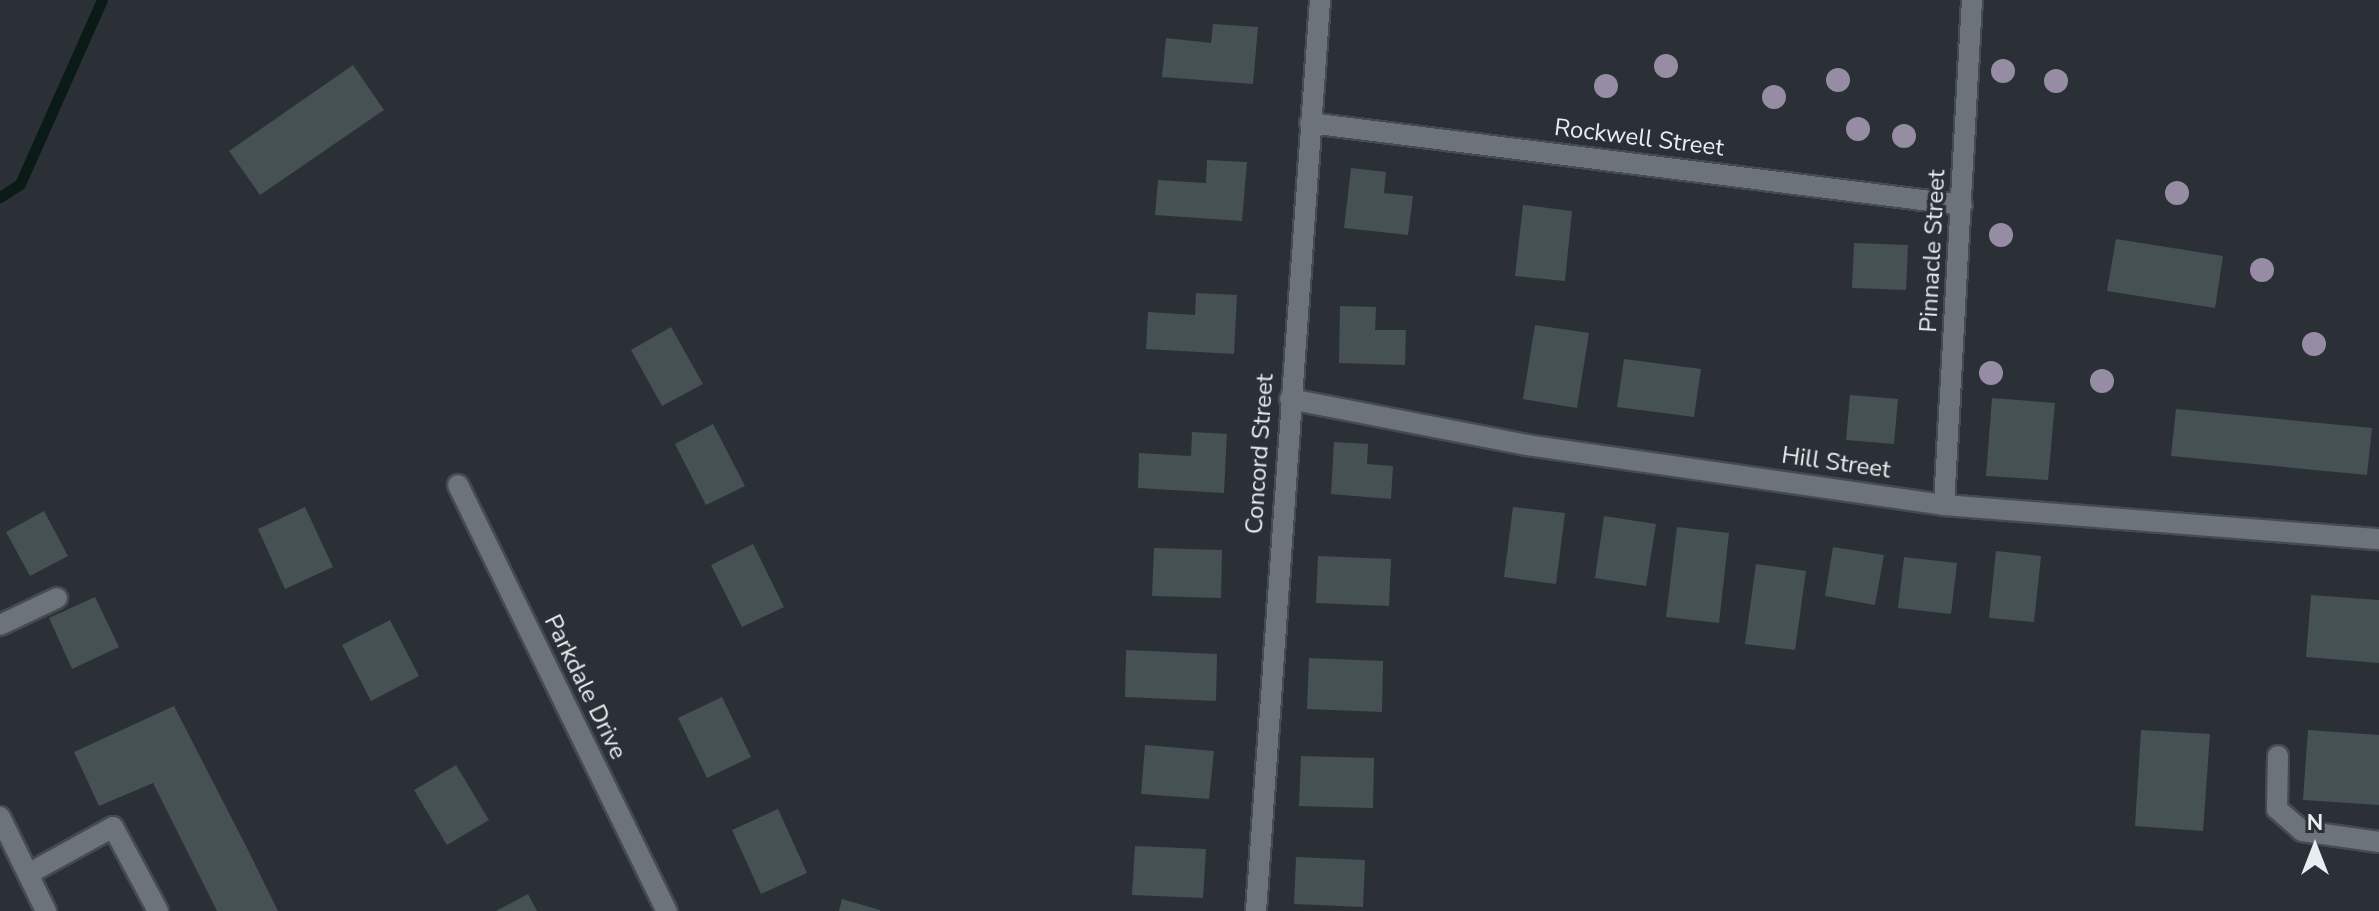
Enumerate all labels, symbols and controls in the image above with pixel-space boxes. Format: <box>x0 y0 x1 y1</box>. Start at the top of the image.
street label: Rockwell Street <box>1553 113 1725 163</box>
street label: Pinnacle Street <box>1914 169 1952 333</box>
street label: Concord Street <box>1240 373 1280 535</box>
street label: Hill Street <box>1780 441 1892 485</box>
street label: Parkdale Drive <box>538 610 632 764</box>
north arrow <box>2275 807 2355 887</box>
text: N <box>2307 808 2323 838</box>

